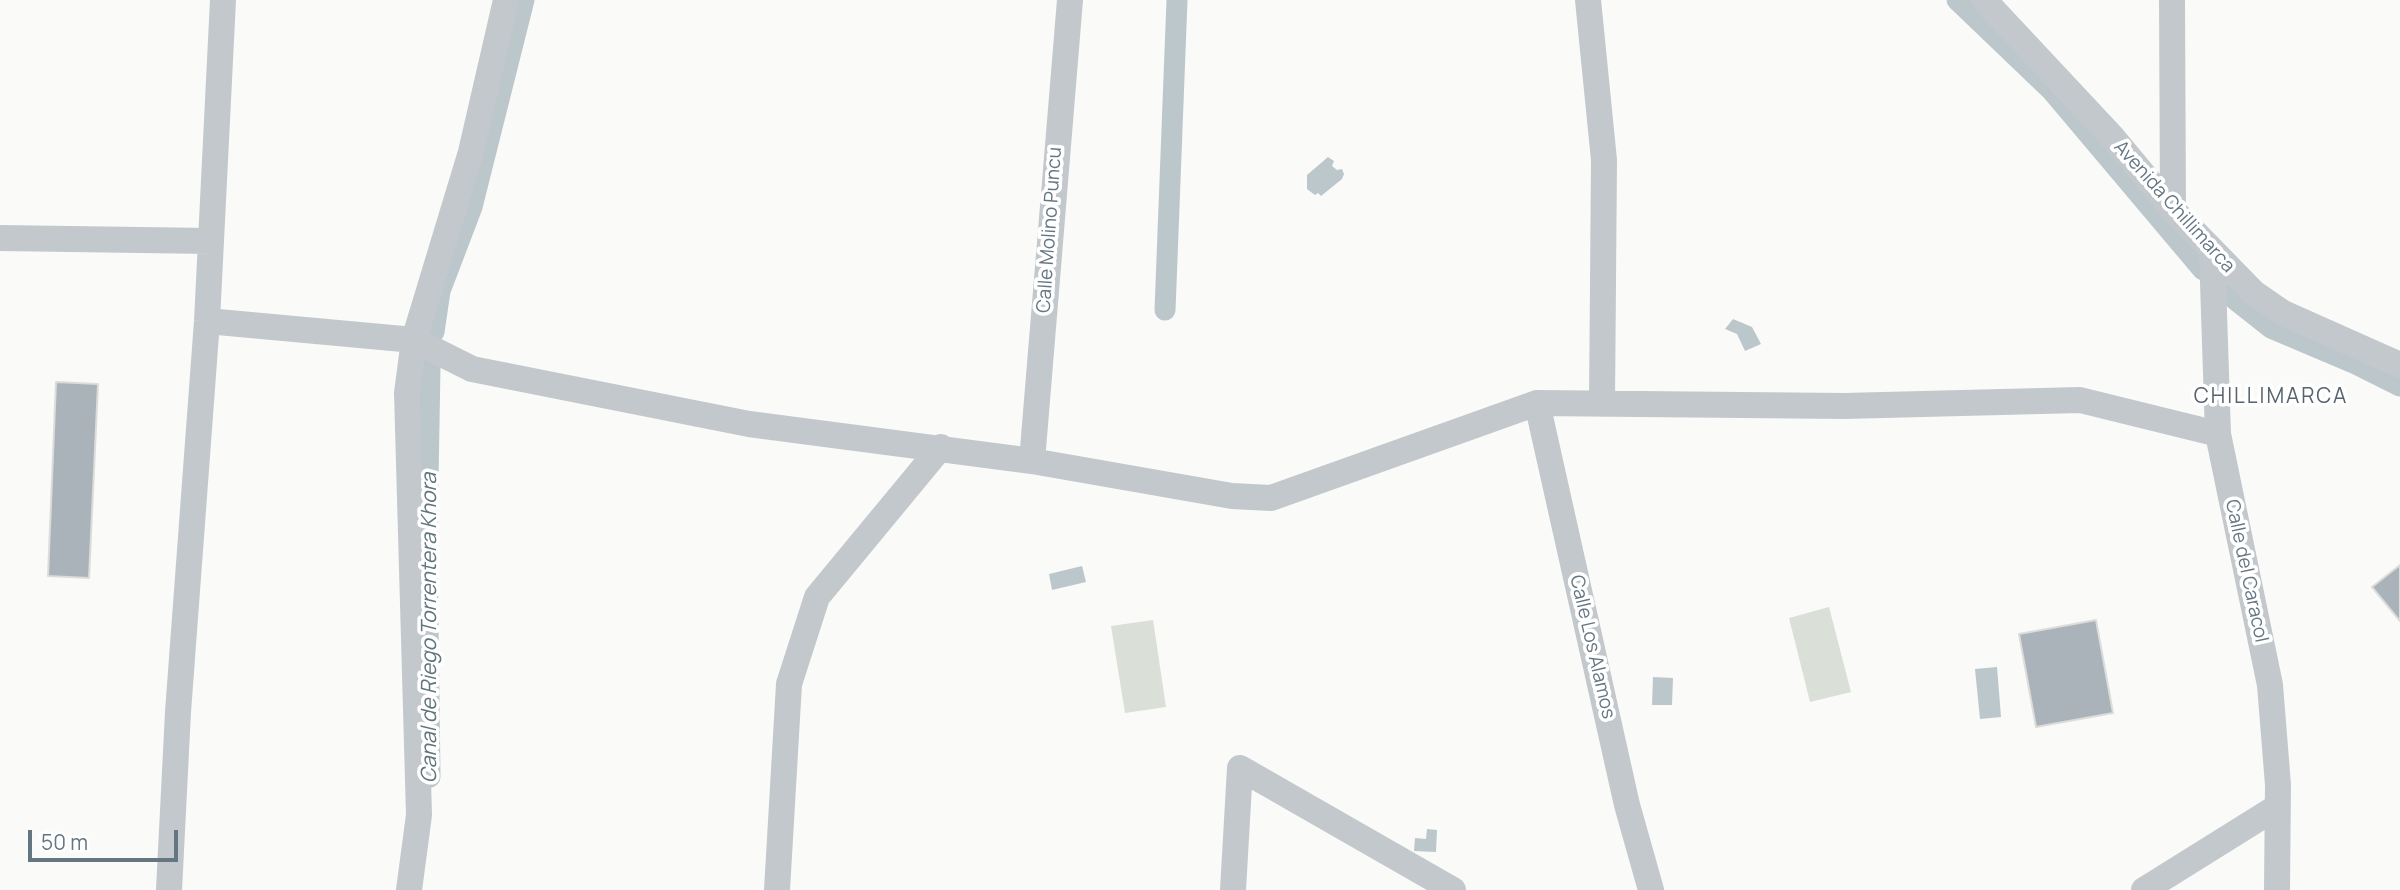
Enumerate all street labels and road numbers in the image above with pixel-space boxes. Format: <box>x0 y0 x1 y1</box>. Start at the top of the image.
street label: Avenida Chillimarca <box>2109 136 2239 278</box>
street label: Calle Molino Puncu <box>1033 146 1067 314</box>
street label: Calle del Caracol <box>2220 497 2272 645</box>
street label: Calle Los Alamos <box>1564 573 1620 721</box>

